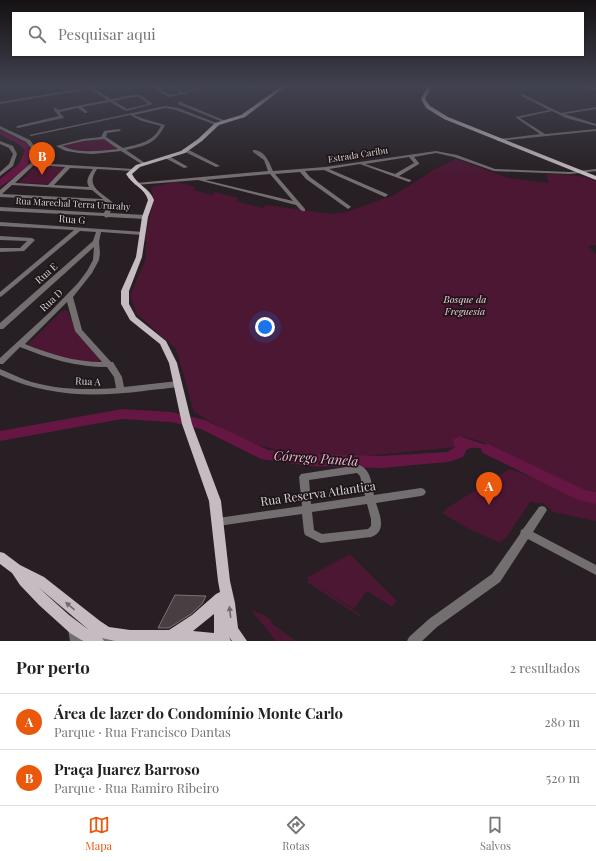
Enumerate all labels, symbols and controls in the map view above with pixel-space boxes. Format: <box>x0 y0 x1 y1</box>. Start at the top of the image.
search box <box>12 12 584 56</box>
icon: search <box>26 23 48 45</box>
text: Pesquisar aqui <box>58 24 156 44</box>
pin: B <box>29 142 55 175</box>
street label: Estrada Caribu <box>327 143 389 165</box>
street label: Rua Marechal Terra Ururahy <box>15 194 131 212</box>
street label: Rua G <box>58 211 86 227</box>
street label: Rua E <box>32 259 60 287</box>
street label: Rua D <box>36 286 66 314</box>
park label: Bosque da Freguesia <box>442 292 487 318</box>
your location <box>255 317 275 337</box>
street label: Rua A <box>75 374 102 388</box>
water label: Córrego Panela <box>273 446 359 469</box>
pin: A <box>476 472 502 505</box>
street label: Rua Reserva Atlantica <box>259 477 377 509</box>
one-way arrow <box>64 602 75 611</box>
one-way arrow <box>227 606 233 618</box>
text: Por perto <box>16 656 90 678</box>
text: 2 resultados <box>510 659 580 676</box>
text: Área de lazer do Condomínio Monte Carlo <box>54 703 343 723</box>
text: A <box>25 713 33 730</box>
text: 280 m <box>544 713 580 730</box>
text: Parque · Rua Francisco Dantas <box>54 723 231 740</box>
text: Praça Juarez Barroso <box>54 759 200 779</box>
text: B <box>25 769 33 786</box>
text: 520 m <box>546 769 580 786</box>
text: Parque · Rua Ramiro Ribeiro <box>54 779 219 796</box>
tab: Mapa <box>85 814 112 853</box>
tab: Rotas <box>282 814 310 853</box>
tab: Salvos <box>480 814 511 853</box>

